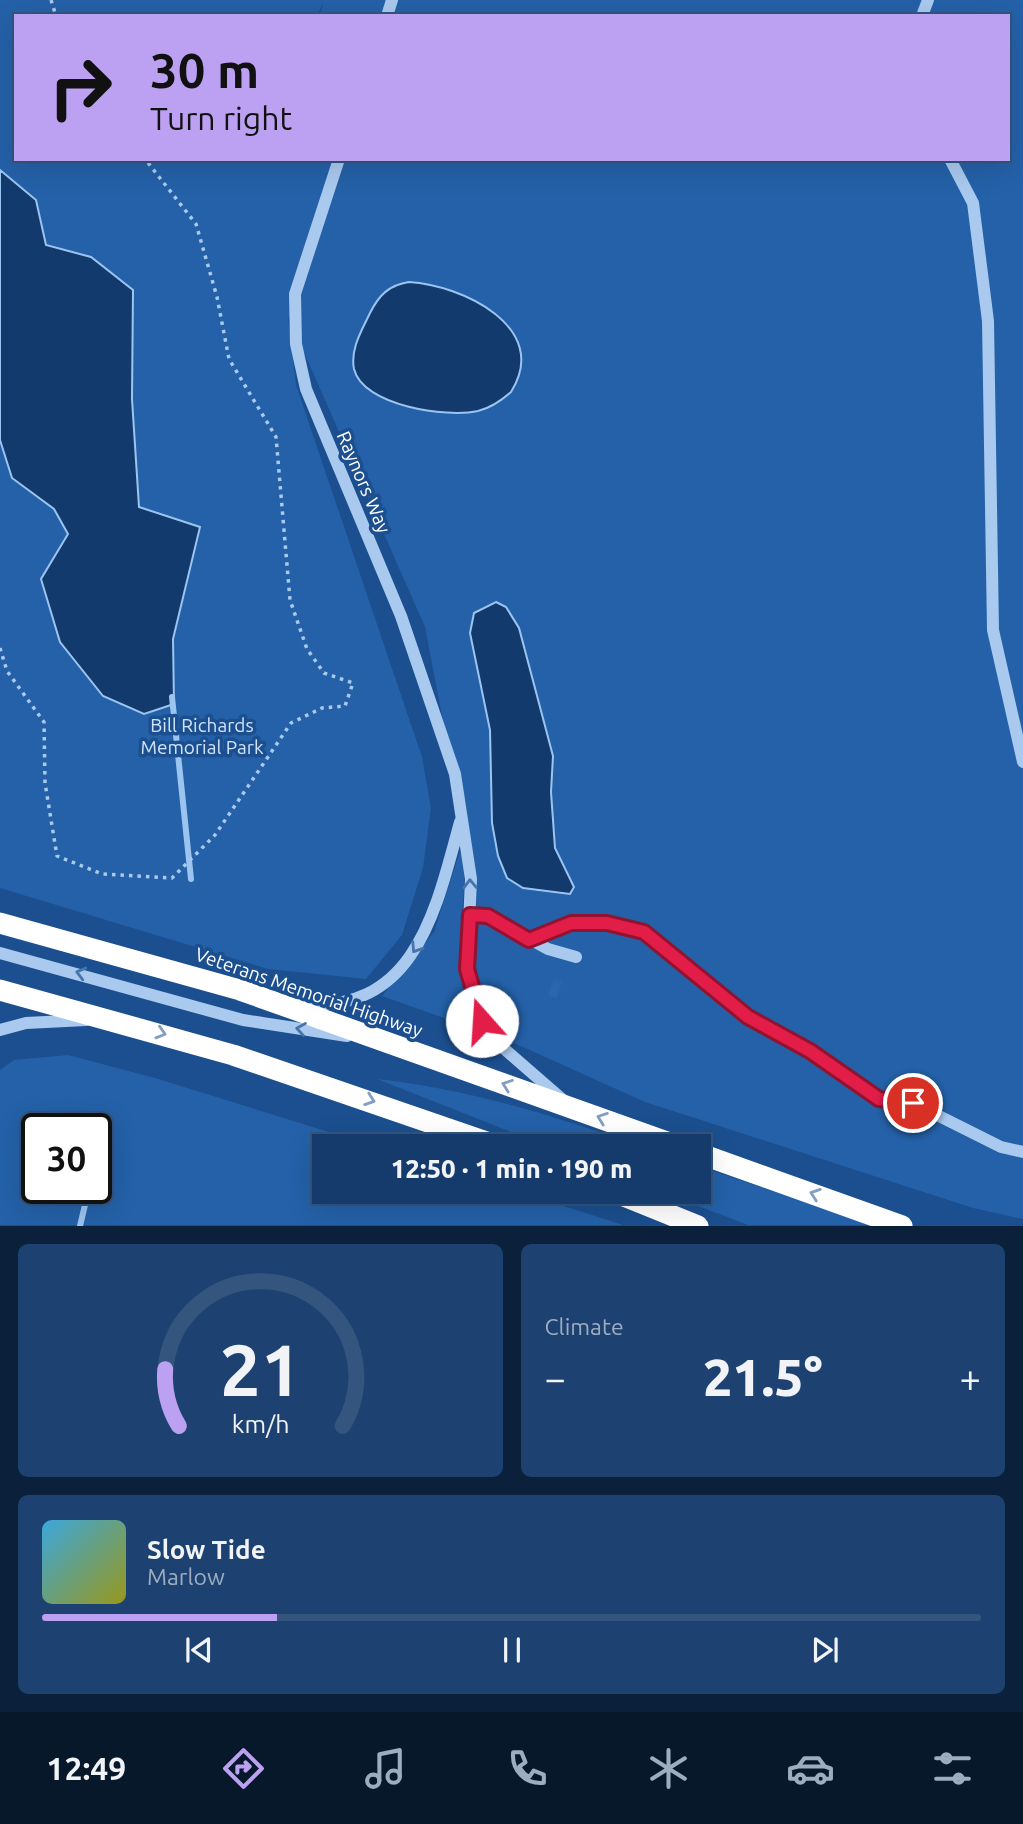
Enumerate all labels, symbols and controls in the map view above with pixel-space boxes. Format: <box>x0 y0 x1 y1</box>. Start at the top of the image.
icon: right <box>35 42 126 133</box>
text: 30 m <box>150 42 259 97</box>
text: Turn right <box>150 100 292 136</box>
street label: Raynors Way <box>333 428 395 536</box>
park label: Bill Richards Memorial Park <box>140 714 264 758</box>
one-way arrow <box>462 878 478 889</box>
one-way arrow <box>411 941 424 954</box>
street label: Veterans Memorial Highway <box>192 943 426 1041</box>
one-way arrow <box>75 967 87 981</box>
position arrow <box>445 984 519 1058</box>
one-way arrow <box>295 1022 307 1037</box>
one-way arrow <box>154 1025 166 1040</box>
pin <box>883 1073 943 1133</box>
one-way arrow <box>502 1079 514 1093</box>
icon: arrive <box>894 1084 932 1122</box>
one-way arrow <box>363 1092 376 1106</box>
speed limit sign: 30 <box>21 1113 112 1204</box>
one-way arrow <box>596 1113 608 1127</box>
text: 12:50 · 1 min · 190 m <box>391 1154 632 1183</box>
one-way arrow <box>809 1188 821 1202</box>
text: Climate <box>545 1314 624 1339</box>
text: 21 <box>219 1329 301 1411</box>
text: 21.5° <box>703 1348 823 1406</box>
text: − <box>545 1357 566 1399</box>
text: + <box>960 1357 981 1399</box>
text: km/h <box>231 1410 289 1438</box>
text: Slow Tide <box>147 1535 266 1564</box>
text: Marlow <box>147 1564 225 1589</box>
icon: previous <box>180 1631 218 1669</box>
icon: pause <box>493 1631 531 1669</box>
icon: next <box>806 1631 844 1669</box>
icon: directions <box>219 1744 268 1793</box>
icon: music <box>361 1744 410 1793</box>
icon: phone <box>503 1744 552 1793</box>
icon: climate <box>644 1744 693 1793</box>
icon: car <box>786 1744 835 1793</box>
icon: filters <box>928 1744 977 1793</box>
text: 12:49 <box>46 1750 126 1786</box>

